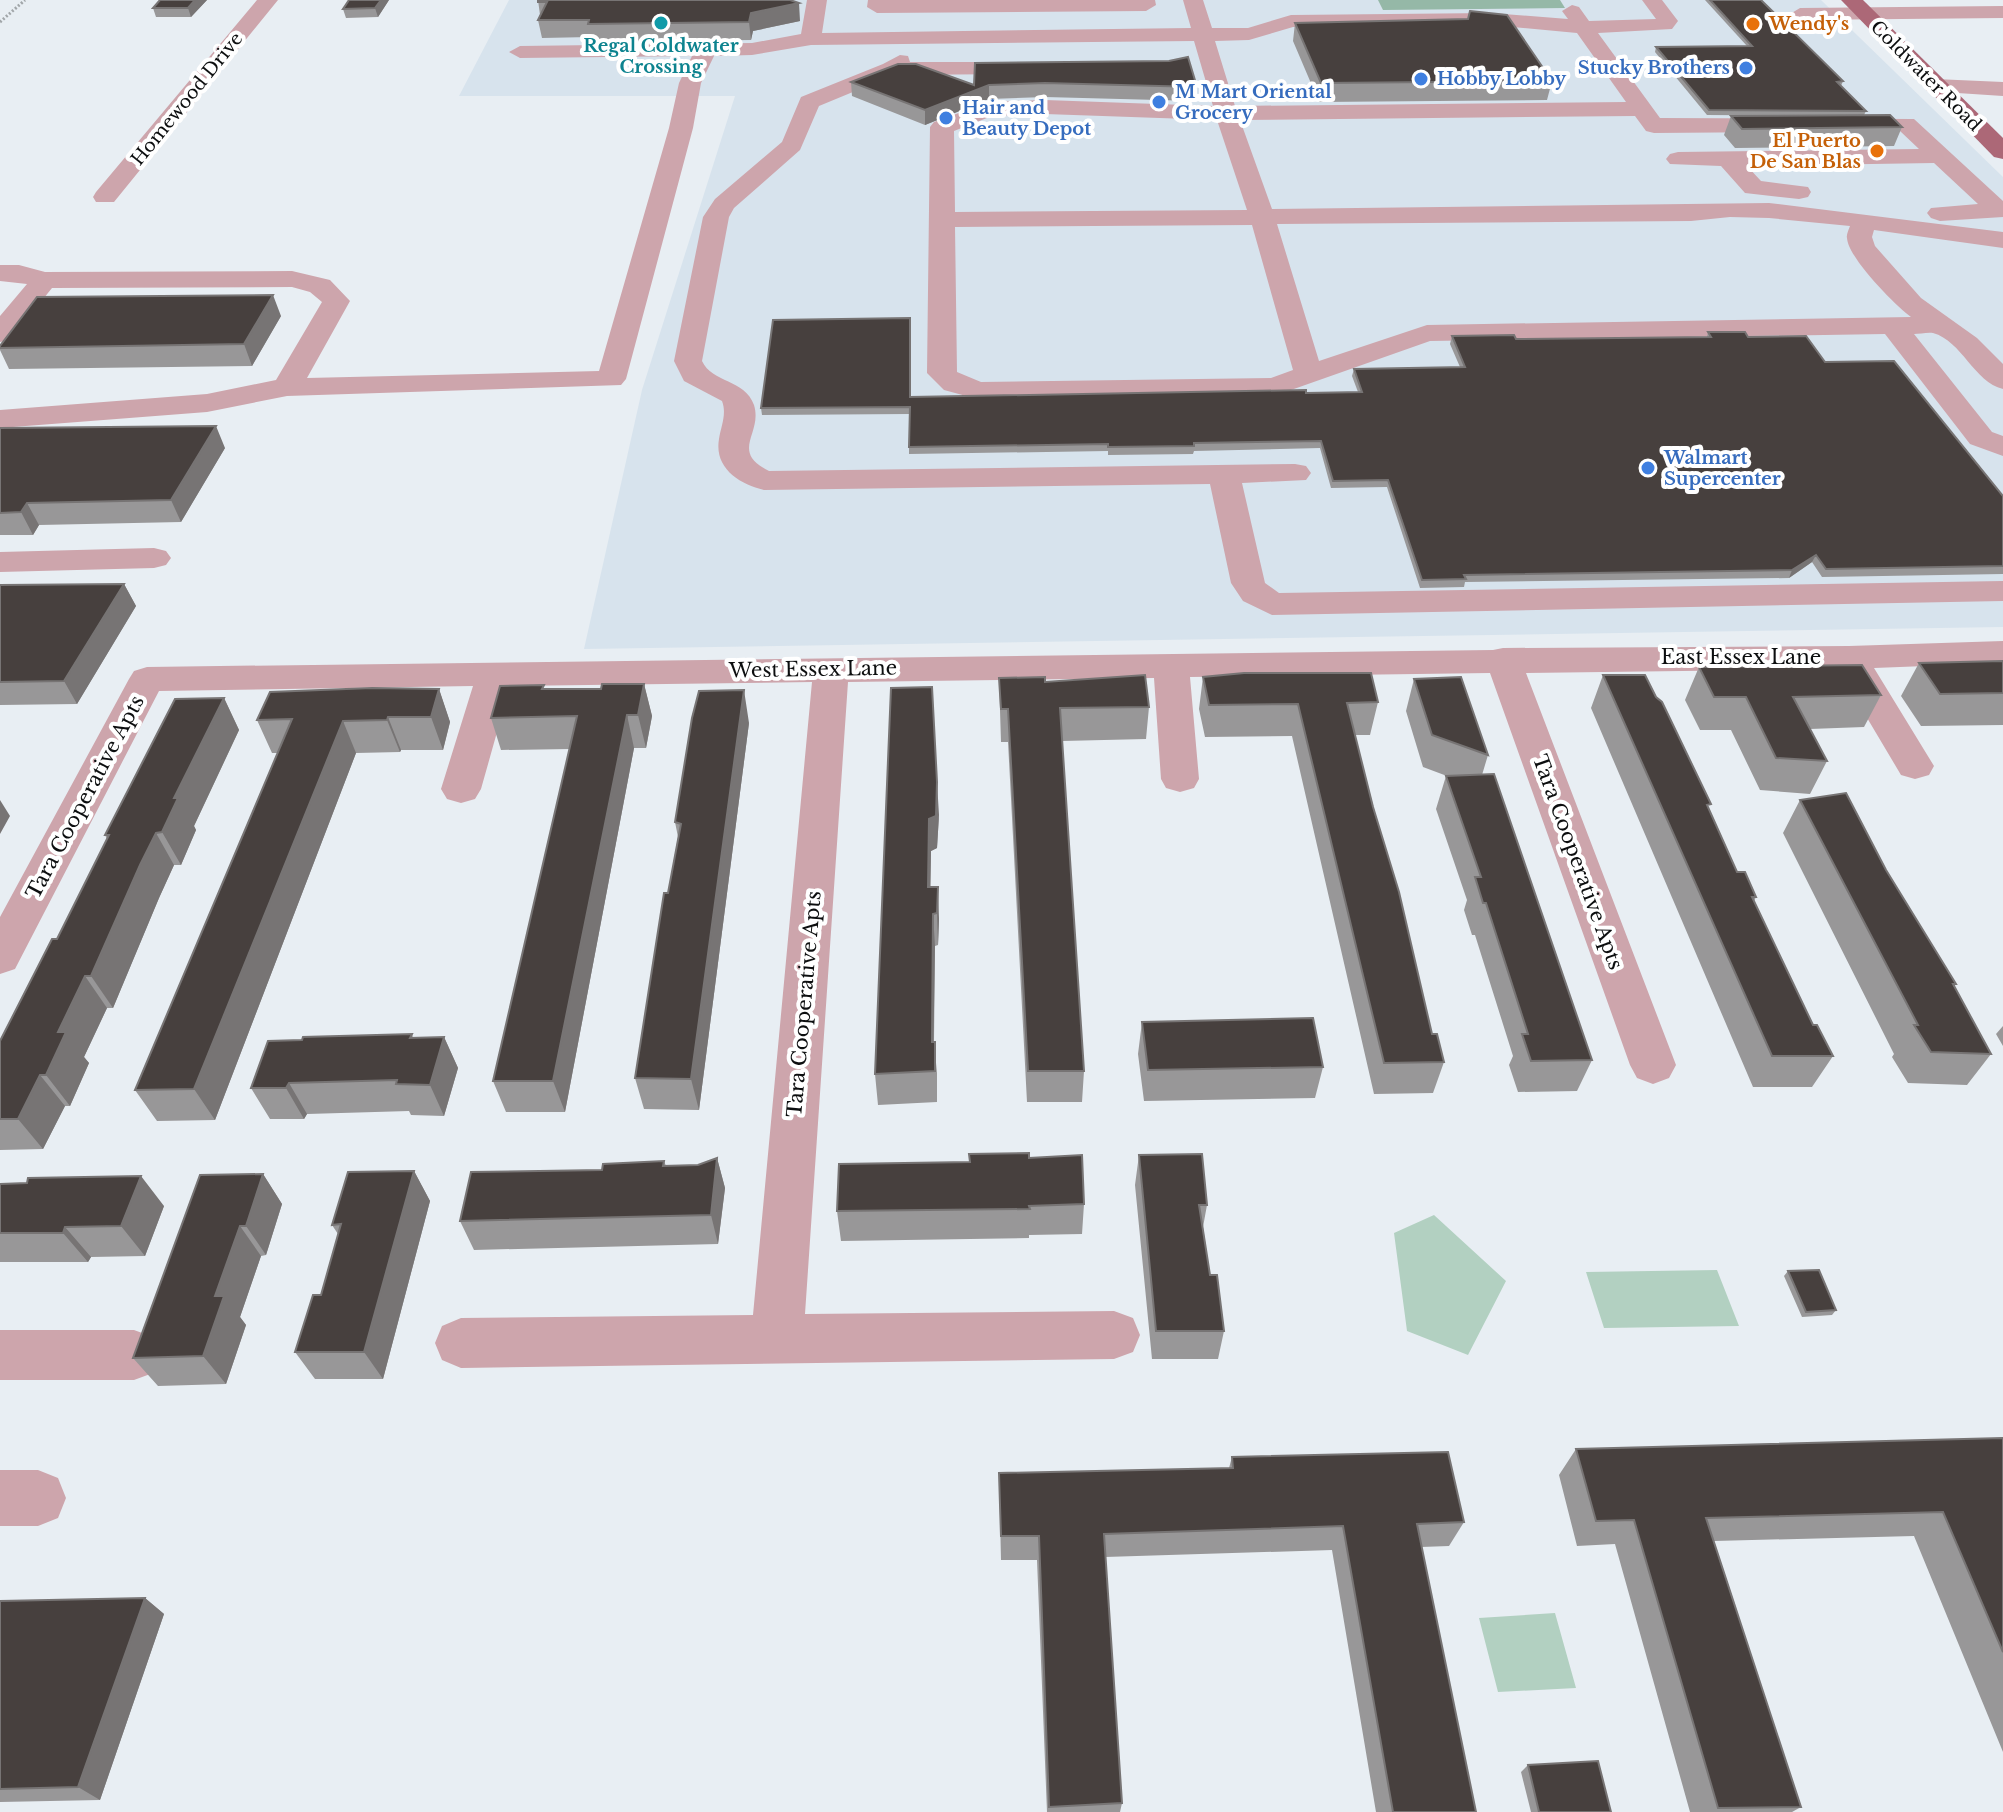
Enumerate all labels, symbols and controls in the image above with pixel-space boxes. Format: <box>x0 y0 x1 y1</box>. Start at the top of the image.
place label: Wendy's <box>1768 13 1849 35</box>
marker: Regal Coldwater Crossing <box>652 14 670 32</box>
marker: Wendy's <box>1744 15 1762 33</box>
street label: Coldwater Road <box>1866 16 1986 136</box>
street label: Homewood Drive <box>127 28 247 170</box>
place label: Regal Coldwater Crossing <box>583 35 739 78</box>
place label: Stucky Brothers <box>1578 57 1730 79</box>
marker: Stucky Brothers <box>1737 59 1755 77</box>
place label: Hobby Lobby <box>1437 68 1567 90</box>
marker: Hobby Lobby <box>1412 70 1430 88</box>
place label: M Mart Oriental Grocery <box>1175 81 1332 124</box>
marker: M Mart Oriental Grocery <box>1150 93 1168 111</box>
place label: Hair and Beauty Depot <box>962 97 1091 140</box>
marker: Hair and Beauty Depot <box>937 109 955 127</box>
place label: El Puerto De San Blas <box>1750 130 1861 173</box>
marker: El Puerto De San Blas <box>1868 142 1886 160</box>
place label: Walmart Supercenter <box>1663 447 1781 490</box>
marker: Walmart Supercenter <box>1639 459 1657 477</box>
street label: East Essex Lane <box>1661 645 1821 669</box>
street label: West Essex Lane <box>728 656 897 682</box>
street label: Tara Cooperative Apts <box>21 691 149 903</box>
street label: Tara Cooperative Apts <box>1528 751 1628 973</box>
street label: Tara Cooperative Apts <box>782 890 826 1118</box>

